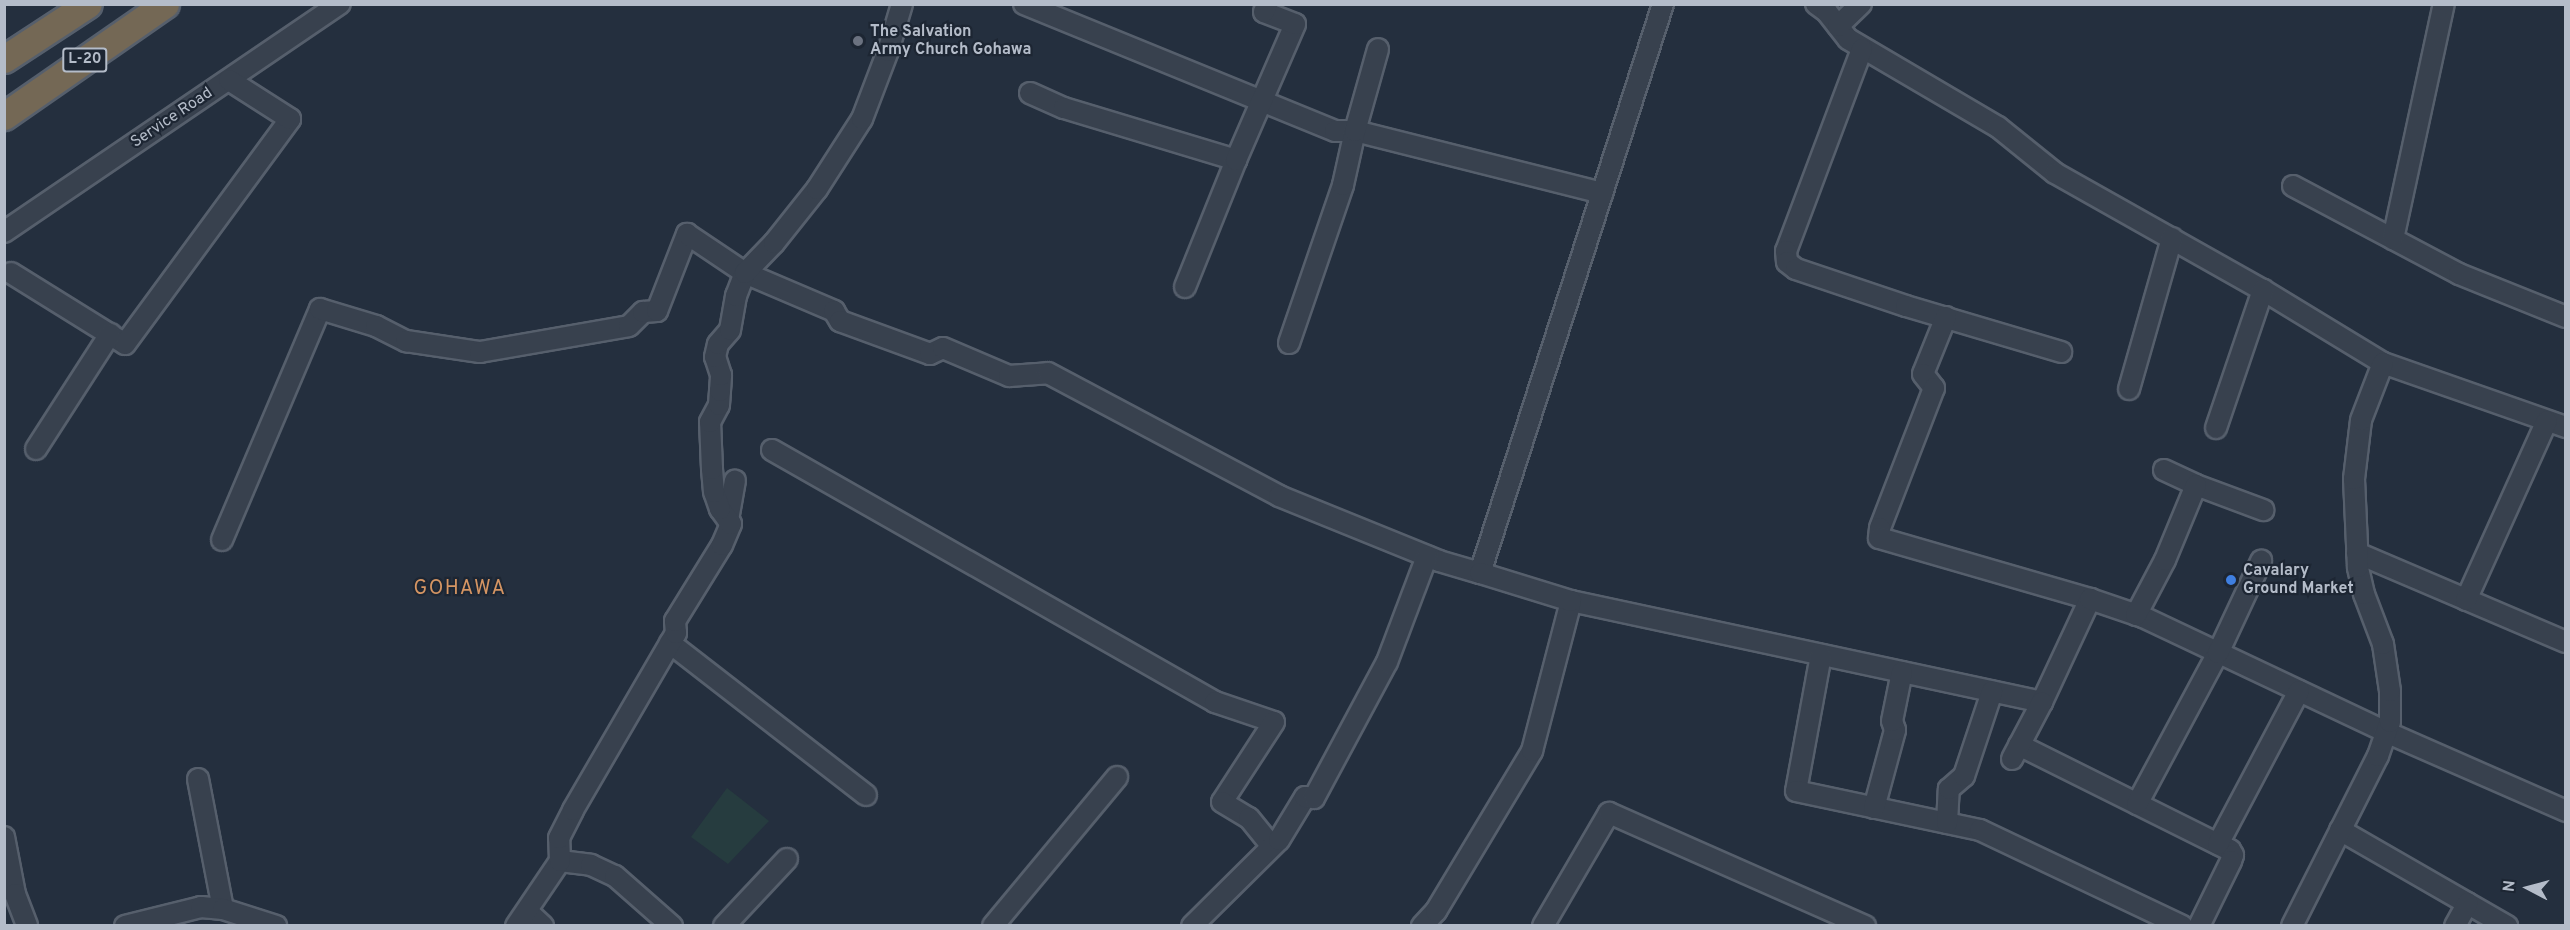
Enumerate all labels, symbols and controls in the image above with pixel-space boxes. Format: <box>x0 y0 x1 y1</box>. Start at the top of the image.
place label: The Salvation Army Church Gohawa <box>870 22 1031 60</box>
marker: The Salvation Army Church Gohawa <box>851 34 865 48</box>
road number: L-20 <box>61 48 109 72</box>
street label: Service Road <box>128 84 216 152</box>
place label: Cavalary Ground Market <box>2243 561 2354 599</box>
marker: Cavalary Ground Market <box>2224 573 2238 587</box>
district label: GOHAWA <box>413 577 507 601</box>
north arrow <box>2498 858 2558 918</box>
text: N <box>2500 879 2521 893</box>

